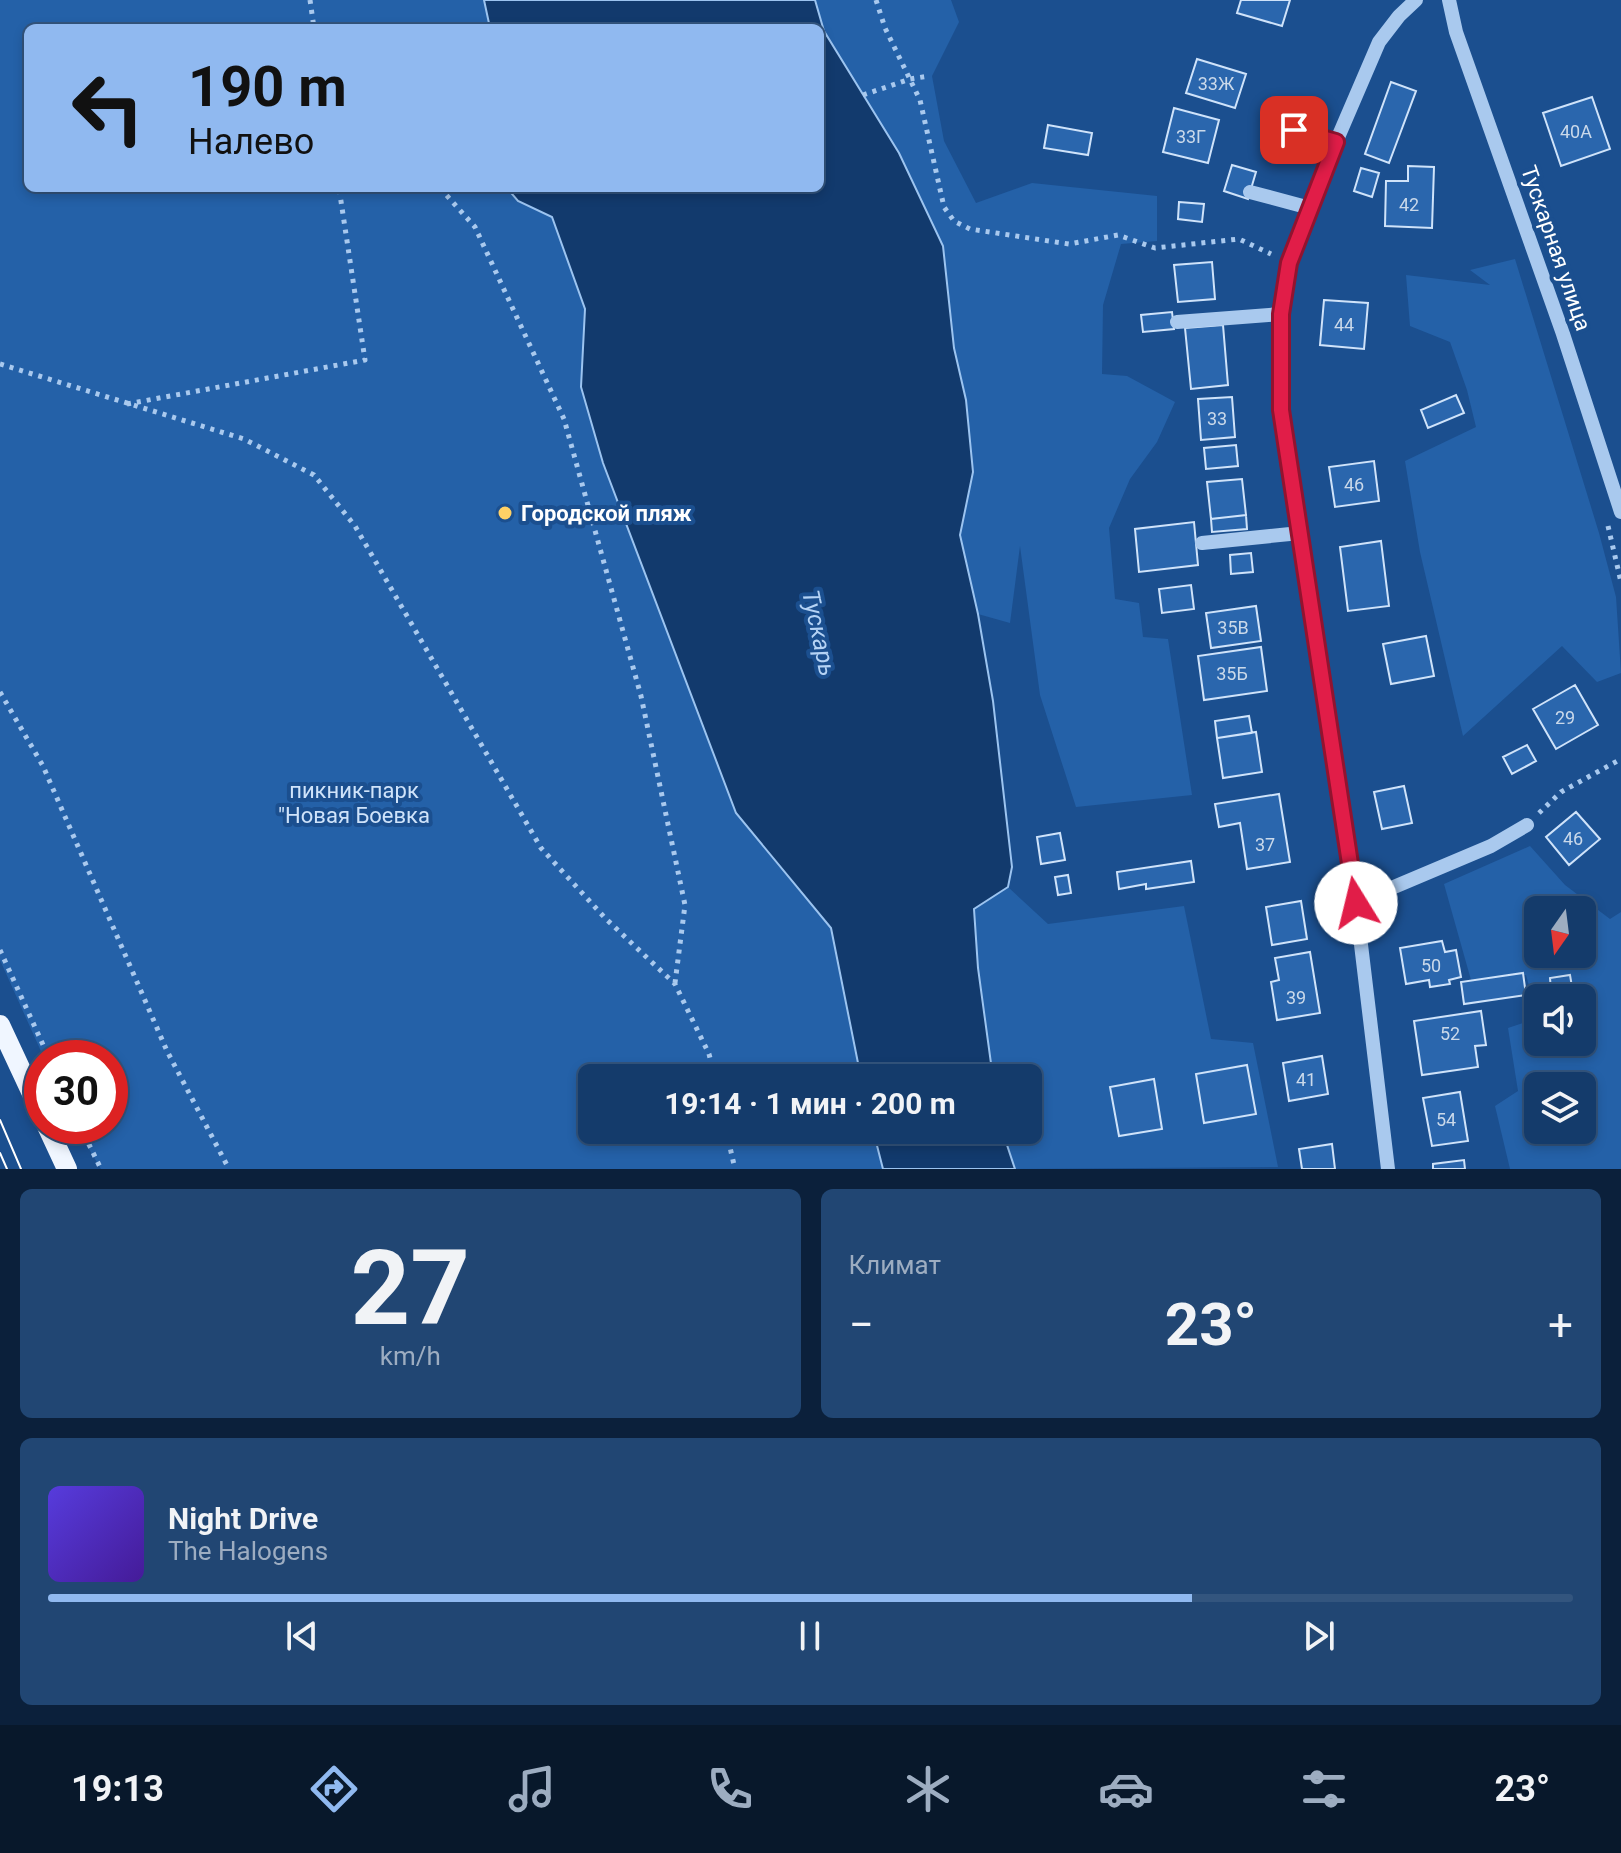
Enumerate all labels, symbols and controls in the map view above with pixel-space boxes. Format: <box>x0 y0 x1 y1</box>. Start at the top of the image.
text: 190 m <box>188 54 347 120</box>
icon: left <box>56 56 160 160</box>
house number: 33Ж <box>1198 73 1235 94</box>
pin <box>1260 96 1328 164</box>
icon: arrive <box>1272 108 1316 152</box>
text: Налево <box>188 121 314 163</box>
house number: 40А <box>1560 121 1592 142</box>
house number: 33Г <box>1176 126 1206 147</box>
street label: Тускарная улица <box>1516 162 1596 334</box>
house number: 42 <box>1399 194 1419 215</box>
house number: 44 <box>1334 314 1354 335</box>
house number: 33 <box>1207 408 1227 429</box>
house number: 46 <box>1344 474 1364 495</box>
place label: Городской пляж <box>521 501 692 526</box>
marker: Городской пляж <box>496 504 514 522</box>
water label: Тускарь <box>796 588 842 678</box>
house number: 35В <box>1217 617 1249 638</box>
house number: 35Б <box>1216 663 1248 684</box>
house number: 29 <box>1555 707 1575 728</box>
park label: пикник-парк "Новая Боевка <box>278 778 430 828</box>
house number: 46 <box>1563 828 1583 849</box>
house number: 37 <box>1255 834 1275 855</box>
position arrow <box>1314 861 1398 945</box>
north arrow <box>1524 896 1596 968</box>
map controls <box>1524 896 1596 1144</box>
house number: 50 <box>1421 955 1441 976</box>
button: sound <box>1524 984 1596 1056</box>
house number: 39 <box>1286 987 1306 1008</box>
house number: 52 <box>1440 1023 1460 1044</box>
speed limit sign: 30 <box>24 1040 128 1144</box>
house number: 41 <box>1296 1069 1316 1090</box>
button: layers <box>1524 1072 1596 1144</box>
text: 19:14 · 1 мин · 200 m <box>664 1086 956 1121</box>
house number: 54 <box>1436 1109 1456 1130</box>
text: 27 <box>351 1228 470 1349</box>
text: Климат <box>849 1250 941 1280</box>
text: 23° <box>1165 1289 1257 1360</box>
text: − <box>849 1299 874 1351</box>
text: + <box>1548 1299 1573 1351</box>
text: km/h <box>380 1341 441 1371</box>
text: Night Drive <box>168 1501 318 1536</box>
text: The Halogens <box>168 1536 328 1566</box>
icon: previous <box>280 1614 324 1658</box>
icon: pause <box>788 1614 832 1658</box>
icon: next <box>1297 1614 1341 1658</box>
icon: directions <box>306 1761 362 1817</box>
icon: music <box>504 1761 560 1817</box>
icon: phone <box>702 1761 758 1817</box>
icon: climate <box>900 1761 956 1817</box>
icon: car <box>1098 1761 1154 1817</box>
icon: filters <box>1296 1761 1352 1817</box>
text: 19:13 <box>71 1768 164 1810</box>
text: 23° <box>1495 1768 1550 1810</box>

